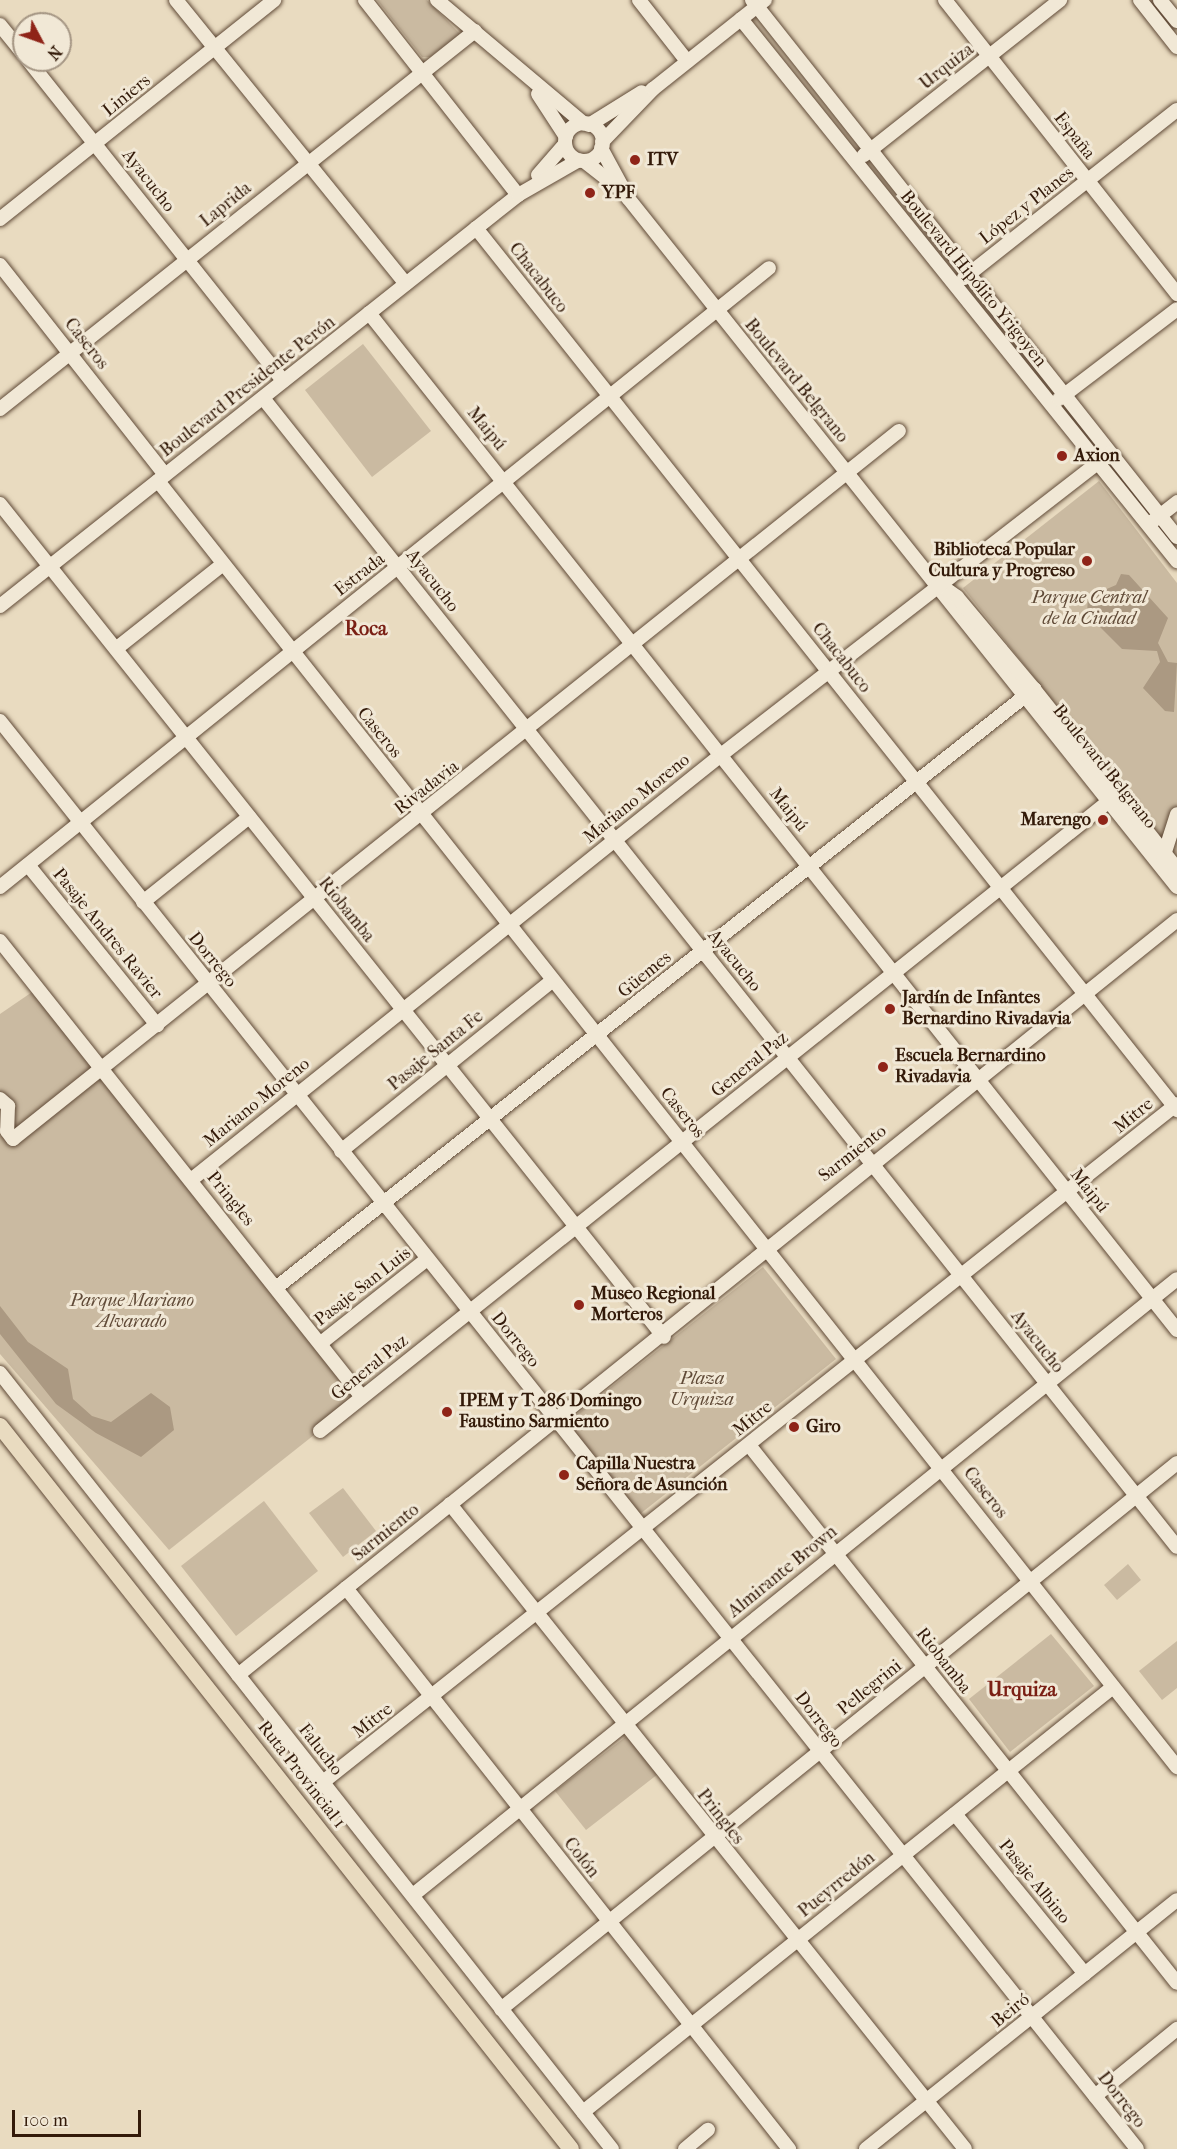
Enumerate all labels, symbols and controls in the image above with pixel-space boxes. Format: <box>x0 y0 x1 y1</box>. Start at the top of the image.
north arrow <box>12 12 72 72</box>
street label: Urquiza <box>916 39 978 95</box>
text: N <box>43 42 66 64</box>
street label: Liniers <box>99 70 155 122</box>
street label: España <box>1049 108 1099 164</box>
street label: Ayacucho <box>117 145 179 217</box>
place label: ITV <box>647 149 678 171</box>
marker: ITV <box>628 153 642 167</box>
street label: López y Planes <box>975 162 1079 250</box>
street label: Laprida <box>196 178 256 232</box>
place label: YPF <box>602 182 635 204</box>
marker: YPF <box>583 186 597 200</box>
street label: Boulevard Hipólito Yrigoyen <box>895 186 1051 372</box>
street label: Chacabuco <box>504 239 572 317</box>
street label: Boulevard Presidente Perón <box>156 312 340 462</box>
street label: Caseros <box>59 314 113 374</box>
street label: Boulevard Belgrano <box>739 315 853 447</box>
street label: Maipú <box>462 403 510 455</box>
place label: Axion <box>1074 445 1120 467</box>
marker: Axion <box>1055 449 1069 463</box>
place label: Biblioteca Popular Cultura y Progreso <box>928 540 1075 582</box>
street label: Ayacucho <box>401 545 463 617</box>
street label: Estrada <box>330 549 390 601</box>
marker: Biblioteca Popular Cultura y Progreso <box>1080 554 1094 568</box>
park label: Parque Central de la Ciudad <box>1031 588 1147 630</box>
district label: Roca <box>345 616 387 640</box>
street label: Chacabuco <box>807 619 875 697</box>
street label: Boulevard Belgrano <box>1047 701 1161 833</box>
street label: Caseros <box>352 703 406 763</box>
street label: Mariano Moreno <box>579 750 695 848</box>
street label: Rivadavia <box>391 756 463 820</box>
street label: Maipú <box>764 784 812 836</box>
place label: Marengo <box>1021 809 1091 831</box>
marker: Marengo <box>1096 813 1110 827</box>
street label: Pasaje Andres Ravier <box>48 864 166 1004</box>
street label: Riobamba <box>313 873 379 947</box>
street label: Ayacucho <box>702 926 766 996</box>
street label: Dorrego <box>183 928 241 992</box>
street label: Güemes <box>614 947 676 1003</box>
place label: Jardín de Infantes Bernardino Rivadavia <box>902 988 1071 1030</box>
marker: Jardín de Infantes Bernardino Rivadavia <box>883 1002 897 1016</box>
street label: Pasaje Santa Fe <box>384 1006 488 1096</box>
street label: General Paz <box>707 1027 793 1103</box>
place label: Escuela Bernardino Rivadavia <box>895 1046 1046 1088</box>
street label: Mariano Moreno <box>199 1054 315 1152</box>
marker: Escuela Bernardino Rivadavia <box>876 1060 890 1074</box>
street label: Caseros <box>655 1083 709 1143</box>
street label: Mitre <box>1110 1094 1158 1138</box>
street label: Sarmiento <box>815 1121 891 1187</box>
street label: Maipú <box>1065 1165 1113 1217</box>
street label: Pringles <box>201 1167 259 1231</box>
street label: Pasaje San Luis <box>311 1243 415 1331</box>
place label: Museo Regional Morteros <box>591 1284 715 1326</box>
park label: Parque Mariano Alvarado <box>70 1291 194 1334</box>
marker: Museo Regional Morteros <box>572 1298 586 1312</box>
street label: Ayacucho <box>1006 1306 1068 1378</box>
street label: Dorrego <box>486 1308 544 1372</box>
street label: General Paz <box>327 1330 413 1406</box>
park label: Plaza Urquiza <box>670 1369 734 1412</box>
place label: IPEM y T 286 Domingo Faustino Sarmiento <box>459 1391 642 1434</box>
street label: Mitre <box>729 1397 777 1441</box>
marker: IPEM y T 286 Domingo Faustino Sarmiento <box>440 1405 454 1419</box>
place label: Giro <box>806 1416 841 1438</box>
marker: Giro <box>787 1420 801 1434</box>
place label: Capilla Nuestra Señora de Asunción <box>576 1454 727 1496</box>
street label: Caseros <box>958 1463 1012 1523</box>
marker: Capilla Nuestra Señora de Asunción <box>557 1468 571 1482</box>
street label: Sarmiento <box>348 1499 424 1567</box>
street label: Almirante Brown <box>724 1521 842 1623</box>
street label: Riobamba <box>911 1624 975 1698</box>
street label: Pellegrini <box>833 1656 907 1720</box>
district label: Urquiza <box>987 1677 1057 1701</box>
street label: Dorrego <box>789 1688 847 1752</box>
street label: Mitre <box>349 1699 397 1743</box>
street label: Ruta Provincial 1 <box>252 1717 350 1833</box>
street label: Falucho <box>293 1720 347 1780</box>
street label: Pringles <box>692 1785 748 1849</box>
street label: Colón <box>559 1833 603 1883</box>
street label: Pasaje Albino <box>994 1836 1074 1928</box>
street label: Pueyrredón <box>794 1847 880 1923</box>
street label: Beiró <box>988 1989 1034 2033</box>
street label: Dorrego <box>1092 2068 1150 2132</box>
scale bar <box>15 2098 144 2136</box>
text: 100 m <box>23 2110 68 2131</box>

